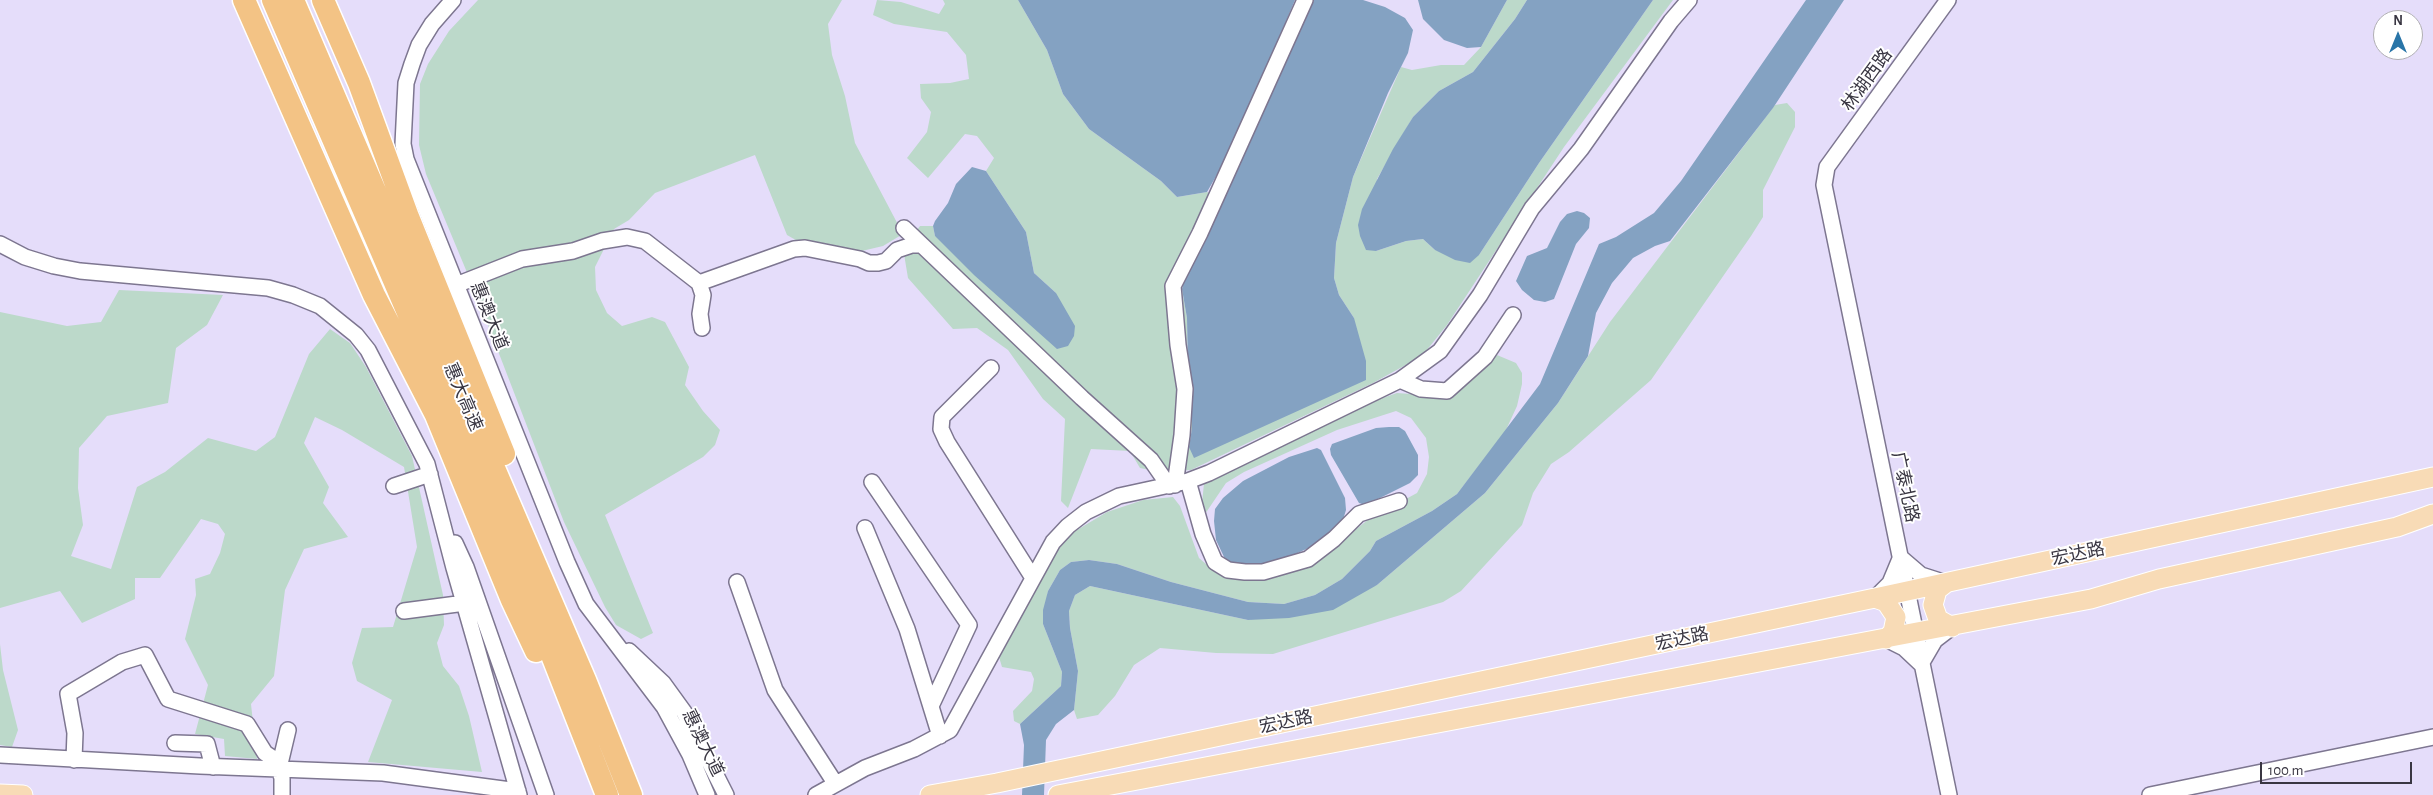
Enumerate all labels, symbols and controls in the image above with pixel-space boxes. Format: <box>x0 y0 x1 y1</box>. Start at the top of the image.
north arrow <box>2373 10 2423 60</box>
text: N <box>2393 14 2403 28</box>
street label: 林湖西路 <box>1837 45 1897 115</box>
street label: 惠澳大道 <box>466 279 512 353</box>
street label: 惠大高速 <box>439 360 487 434</box>
street label: 广泰北路 <box>1887 450 1923 524</box>
street label: 宏达路 <box>2049 538 2107 570</box>
street label: 宏达路 <box>1653 623 1711 655</box>
street label: 惠澳大道 <box>678 706 728 780</box>
street label: 宏达路 <box>1257 706 1315 738</box>
scale bar <box>2263 752 2416 784</box>
text: 100 m <box>2268 763 2303 778</box>

